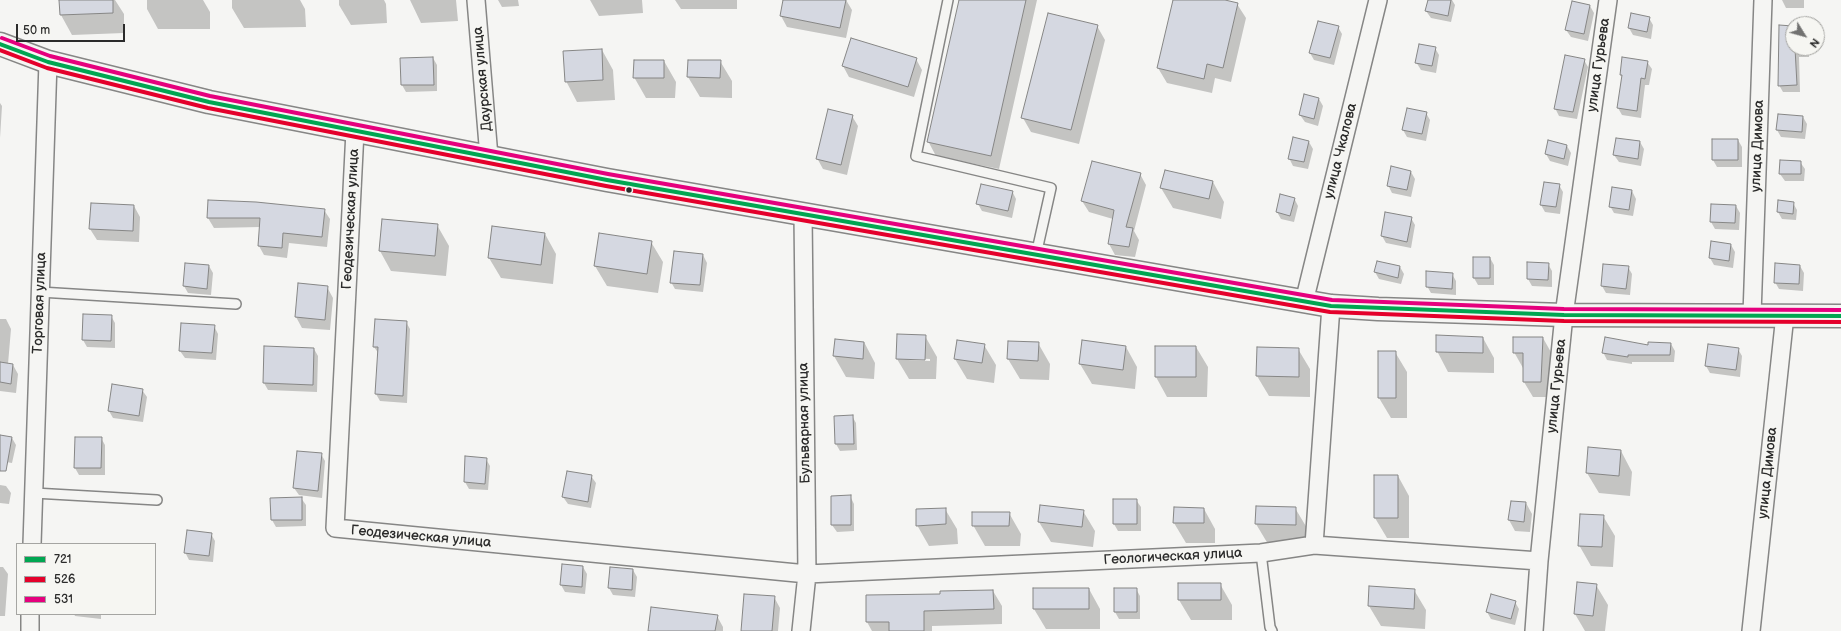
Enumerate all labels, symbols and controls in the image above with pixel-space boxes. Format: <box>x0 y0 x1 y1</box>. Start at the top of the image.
scale bar <box>18 16 127 42</box>
north arrow <box>1785 16 1825 56</box>
street label: улица Гурьева <box>1584 17 1614 113</box>
text: 50 m <box>23 23 50 38</box>
street label: Даурская улица <box>470 26 496 132</box>
text: N <box>1807 36 1822 50</box>
street label: улица Димова <box>1748 100 1768 192</box>
street label: улица Чкалова <box>1321 101 1361 201</box>
street label: Геодезическая улица <box>339 148 363 290</box>
unlabelled marker <box>624 185 634 195</box>
street label: Торговая улица <box>30 252 50 354</box>
street label: улица Гурьева <box>1544 338 1570 434</box>
street label: Бульварная улица <box>796 362 814 484</box>
street label: улица Димова <box>1755 426 1781 520</box>
street label: Геодезическая улица <box>350 522 492 552</box>
legend <box>16 543 156 615</box>
street label: Геологическая улица <box>1103 545 1243 569</box>
text: 721 <box>54 552 71 567</box>
text: 526 <box>54 572 75 587</box>
text: 531 <box>54 592 73 607</box>

